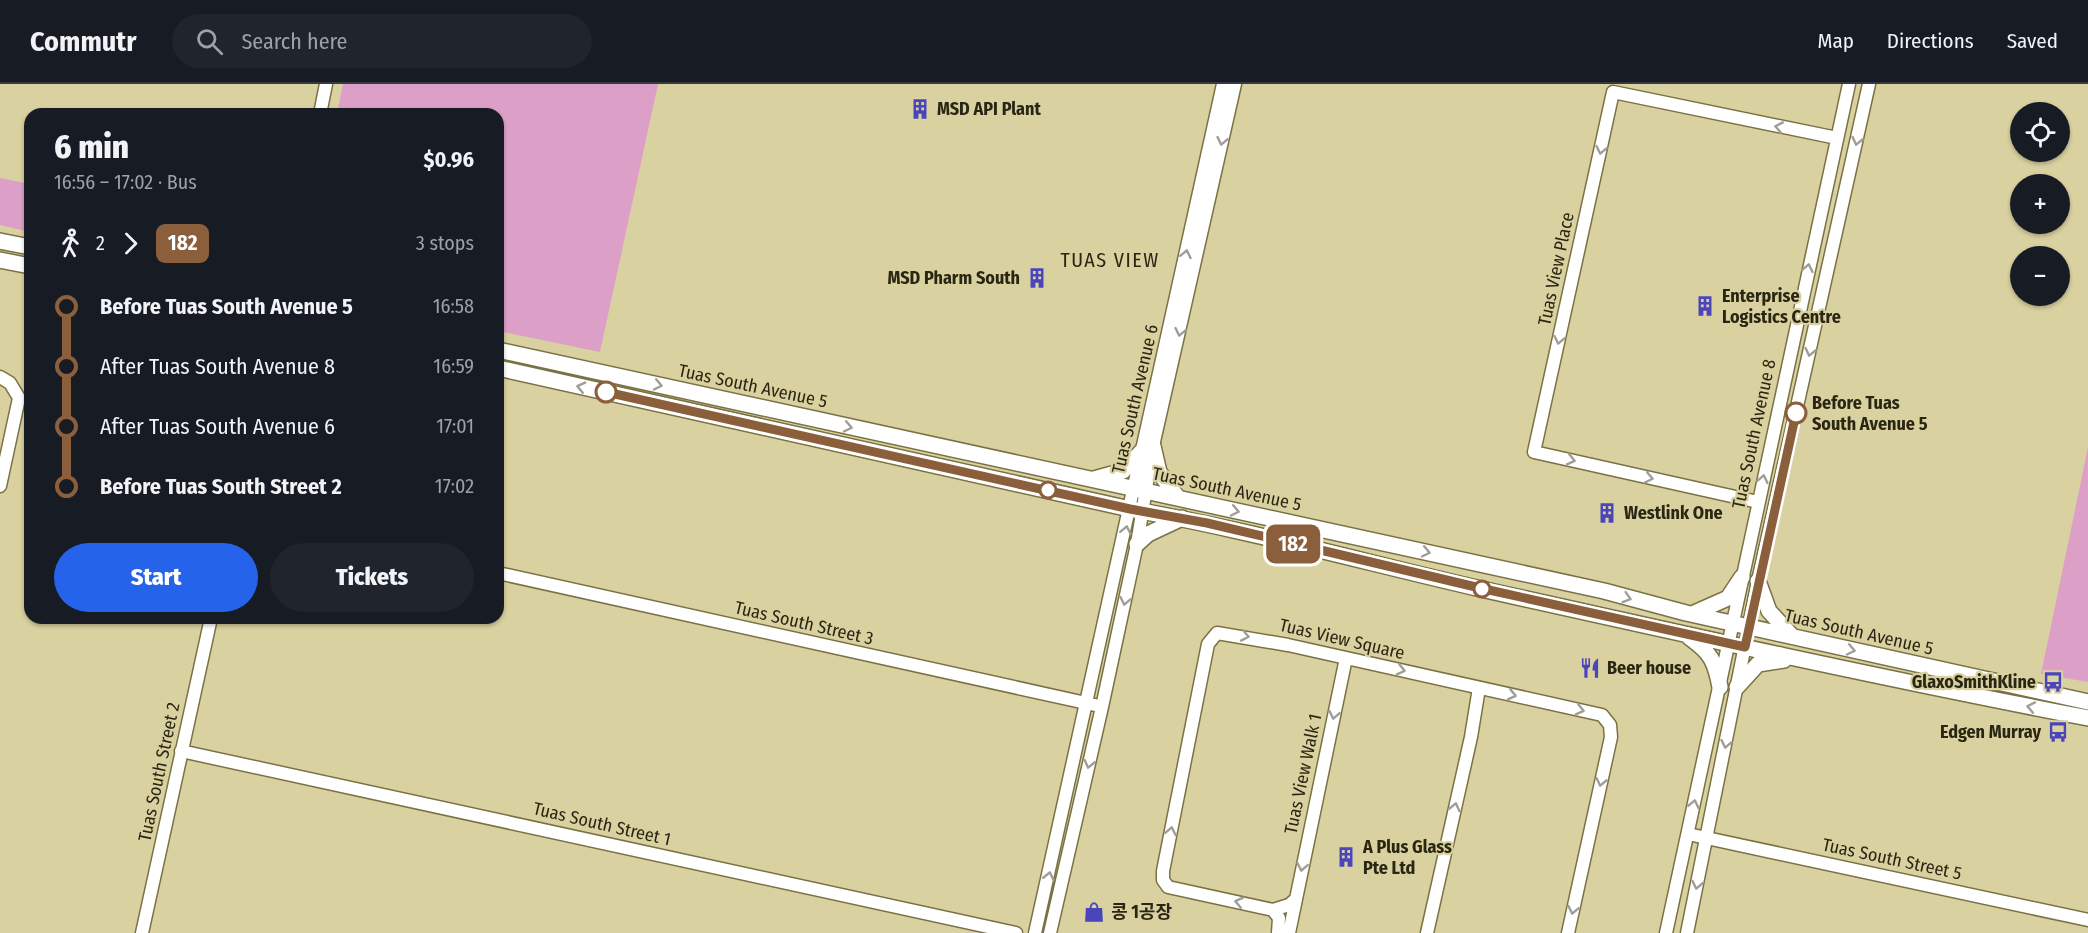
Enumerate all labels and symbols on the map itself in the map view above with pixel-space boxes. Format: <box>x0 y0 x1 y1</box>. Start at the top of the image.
building icon: MSD API Plant <box>908 97 932 121</box>
place label: MSD API Plant <box>937 98 1041 120</box>
one-way arrow <box>1775 121 1785 134</box>
one-way arrow <box>1216 136 1229 146</box>
one-way arrow <box>1851 136 1864 146</box>
one-way arrow <box>1595 144 1608 154</box>
street label: Tuas View Place <box>1533 210 1579 328</box>
district label: TUAS VIEW <box>1060 248 1160 272</box>
one-way arrow <box>1179 249 1192 259</box>
one-way arrow <box>1801 263 1814 273</box>
building icon: MSD Pharm South <box>1025 266 1049 290</box>
place label: MSD Pharm South <box>888 267 1020 289</box>
place label: Enterprise Logistics Centre <box>1722 285 1841 328</box>
building icon: Enterprise Logistics Centre <box>1693 294 1717 318</box>
street label: Tuas South Avenue 6 <box>1107 322 1163 476</box>
one-way arrow <box>1175 326 1188 336</box>
one-way arrow <box>1553 335 1566 345</box>
one-way arrow <box>1804 347 1817 357</box>
street label: Tuas South Avenue 8 <box>1727 357 1781 511</box>
street label: Tuas South Avenue 5 <box>677 359 829 413</box>
one-way arrow <box>652 378 662 391</box>
one-way arrow <box>577 381 587 394</box>
unlabelled marker <box>595 381 617 403</box>
place label: Before Tuas South Avenue 5 <box>1812 392 1928 435</box>
marker: Before Tuas South Avenue 5 <box>1785 402 1807 424</box>
one-way arrow <box>843 420 853 433</box>
one-way arrow <box>1566 453 1576 466</box>
street label: Tuas South Avenue 5 <box>1151 462 1303 516</box>
one-way arrow <box>1644 470 1654 483</box>
one-way arrow <box>1756 474 1769 484</box>
unlabelled marker <box>1039 481 1057 499</box>
building icon: Westlink One <box>1595 501 1619 525</box>
place label: Westlink One <box>1624 502 1723 524</box>
one-way arrow <box>1230 503 1240 516</box>
line badge: 182 <box>1258 524 1328 564</box>
one-way arrow <box>1118 525 1131 535</box>
one-way arrow <box>1421 545 1431 558</box>
unlabelled marker <box>1473 580 1491 598</box>
one-way arrow <box>1622 591 1632 603</box>
street label: Tuas South Street 3 <box>733 596 875 650</box>
one-way arrow <box>1119 596 1132 606</box>
street label: Tuas South Avenue 5 <box>1783 604 1935 660</box>
street label: Tuas View Square <box>1277 614 1407 664</box>
one-way arrow <box>1240 629 1250 642</box>
one-way arrow <box>1845 643 1855 656</box>
restaurant icon: Beer house <box>1578 656 1602 680</box>
place label: Beer house <box>1607 657 1691 679</box>
one-way arrow <box>1396 663 1406 676</box>
bus stop icon: GlaxoSmithKline <box>2041 670 2065 694</box>
place label: GlaxoSmithKline <box>1912 671 2036 693</box>
one-way arrow <box>1507 688 1517 701</box>
street label: Tuas South Street 2 <box>134 700 184 843</box>
one-way arrow <box>2026 701 2036 714</box>
one-way arrow <box>1575 703 1585 716</box>
one-way arrow <box>1328 710 1341 720</box>
street label: Tuas View Walk 1 <box>1280 712 1326 836</box>
bus stop icon: Edgen Murray <box>2046 720 2070 744</box>
place label: Edgen Murray <box>1940 721 2041 743</box>
one-way arrow <box>1720 739 1733 749</box>
one-way arrow <box>1083 759 1096 769</box>
one-way arrow <box>1595 777 1608 787</box>
street label: Tuas South Street 1 <box>531 797 673 851</box>
one-way arrow <box>1687 799 1700 809</box>
one-way arrow <box>1448 803 1461 813</box>
one-way arrow <box>1164 826 1177 836</box>
street label: Tuas South Street 5 <box>1820 833 1964 885</box>
place label: A Plus Glass Pte Ltd <box>1362 836 1452 879</box>
building icon: A Plus Glass Pte Ltd <box>1334 845 1358 869</box>
one-way arrow <box>1296 862 1309 872</box>
one-way arrow <box>1041 871 1054 881</box>
one-way arrow <box>1691 880 1704 890</box>
one-way arrow <box>1234 896 1244 909</box>
shop icon: 콩 1공장 <box>1082 900 1106 924</box>
place label: 콩 1공장 <box>1111 901 1172 923</box>
one-way arrow <box>1567 905 1580 915</box>

